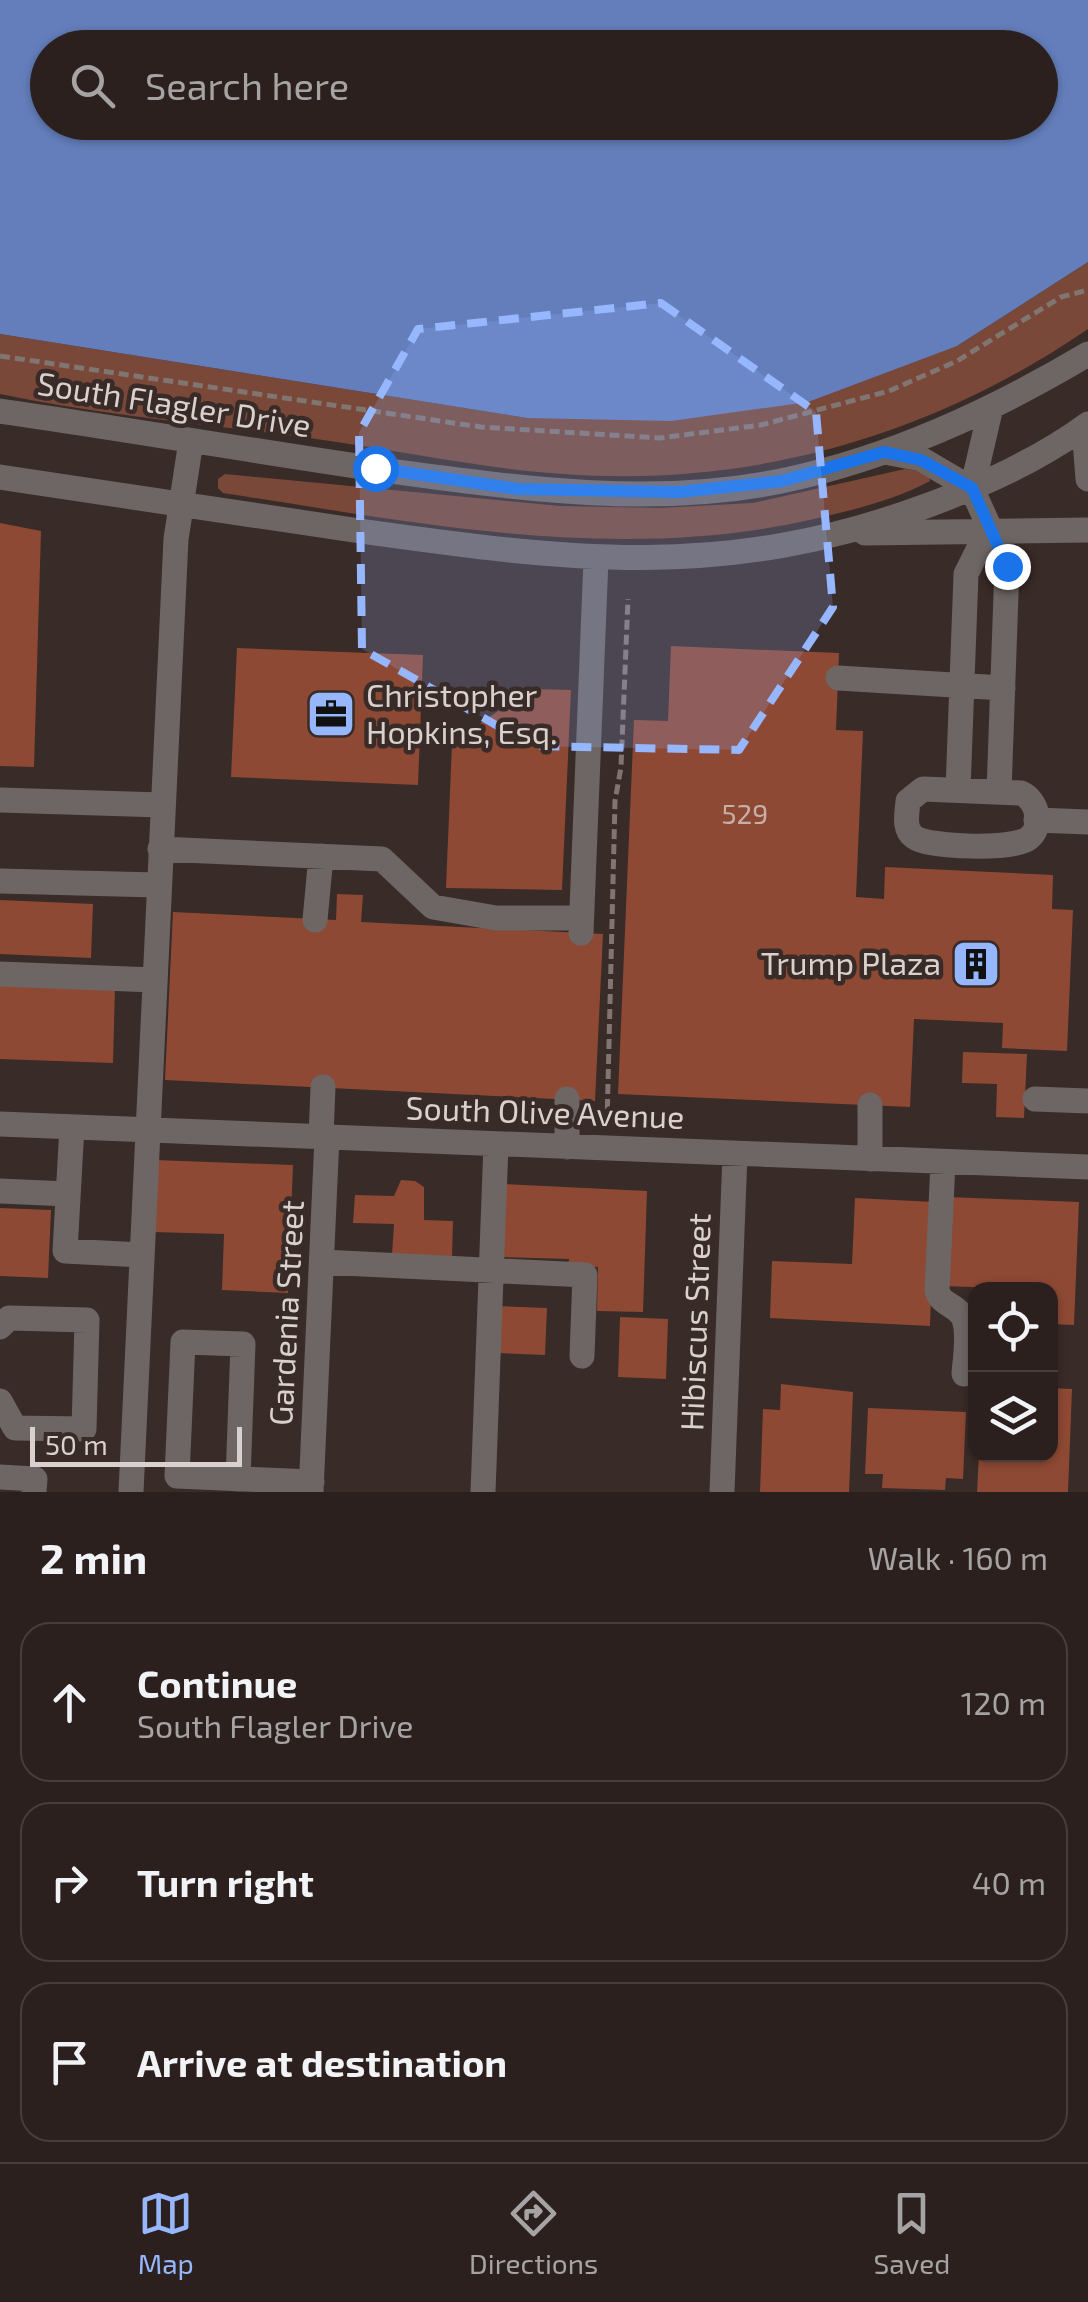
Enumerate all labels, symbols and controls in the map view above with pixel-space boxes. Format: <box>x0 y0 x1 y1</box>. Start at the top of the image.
search box <box>30 30 1058 140</box>
icon: search <box>65 58 120 113</box>
text: Search here <box>145 62 349 108</box>
street label: South Flagler Drive <box>35 363 314 443</box>
route start <box>353 446 399 492</box>
route end <box>985 544 1031 590</box>
place label: Christopher Hopkins, Esq. <box>366 675 557 750</box>
office icon: Christopher Hopkins, Esq. <box>305 688 357 740</box>
house number: 529 <box>722 796 768 830</box>
building icon: Trump Plaza <box>950 938 1002 990</box>
place label: Trump Plaza <box>761 943 941 981</box>
street label: South Olive Avenue <box>405 1087 685 1135</box>
street label: Gardenia Street <box>260 1199 310 1427</box>
street label: Hibiscus Street <box>671 1212 717 1432</box>
map controls <box>968 1282 1058 1462</box>
button: locate <box>968 1282 1058 1372</box>
button: layers <box>968 1372 1058 1462</box>
scale bar <box>30 1422 242 1466</box>
text: 50 m <box>45 1427 108 1461</box>
text: 2 min <box>40 1532 147 1582</box>
text: Walk · 160 m <box>868 1538 1048 1576</box>
text: Continue <box>137 1660 297 1706</box>
icon: ahead <box>42 1675 97 1730</box>
text: 120 m <box>961 1683 1046 1721</box>
text: South Flagler Drive <box>137 1706 413 1744</box>
icon: right <box>42 1855 97 1910</box>
text: Turn right <box>137 1859 314 1905</box>
text: 40 m <box>972 1863 1046 1901</box>
icon: arrive <box>42 2035 97 2090</box>
text: Arrive at destination <box>137 2039 507 2085</box>
tab: Map <box>138 2186 194 2280</box>
tab: Directions <box>469 2186 598 2280</box>
tab: Saved <box>874 2186 950 2280</box>

